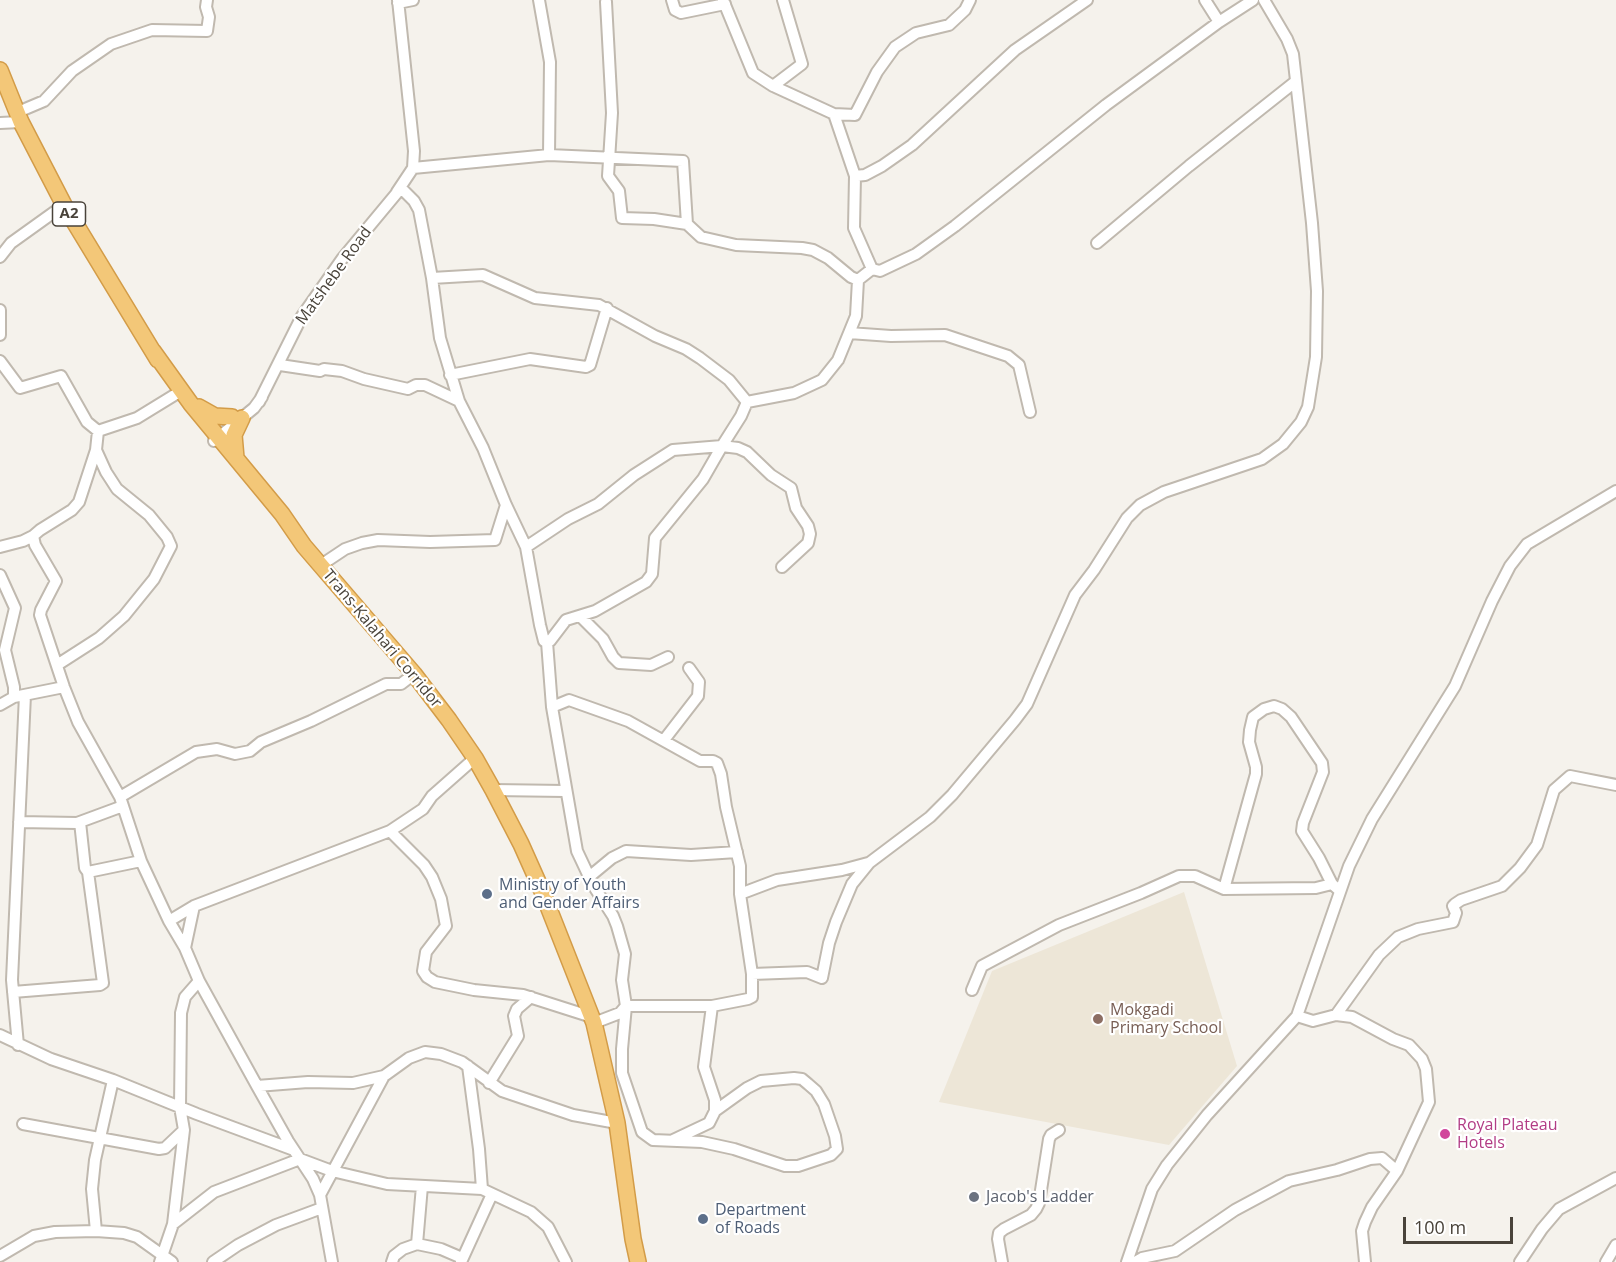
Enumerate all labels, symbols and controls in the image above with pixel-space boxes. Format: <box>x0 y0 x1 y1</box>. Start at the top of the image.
road number: A2 <box>52 202 86 226</box>
street label: Matshebe Road <box>292 223 376 329</box>
street label: Trans-Kalahari Corridor <box>319 566 445 712</box>
place label: Ministry of Youth and Gender Affairs <box>499 875 640 913</box>
marker: Ministry of Youth and Gender Affairs <box>480 887 494 901</box>
place label: Mokgadi Primary School <box>1110 1000 1222 1038</box>
marker: Mokgadi Primary School <box>1091 1012 1105 1026</box>
place label: Royal Plateau Hotels <box>1457 1115 1558 1153</box>
marker: Royal Plateau Hotels <box>1438 1127 1452 1141</box>
place label: Jacob's Ladder <box>986 1187 1094 1207</box>
marker: Jacob's Ladder <box>967 1190 981 1204</box>
place label: Department of Roads <box>715 1200 806 1238</box>
scale bar <box>1406 1205 1516 1243</box>
marker: Department of Roads <box>696 1212 710 1226</box>
text: 100 m <box>1414 1215 1466 1239</box>

